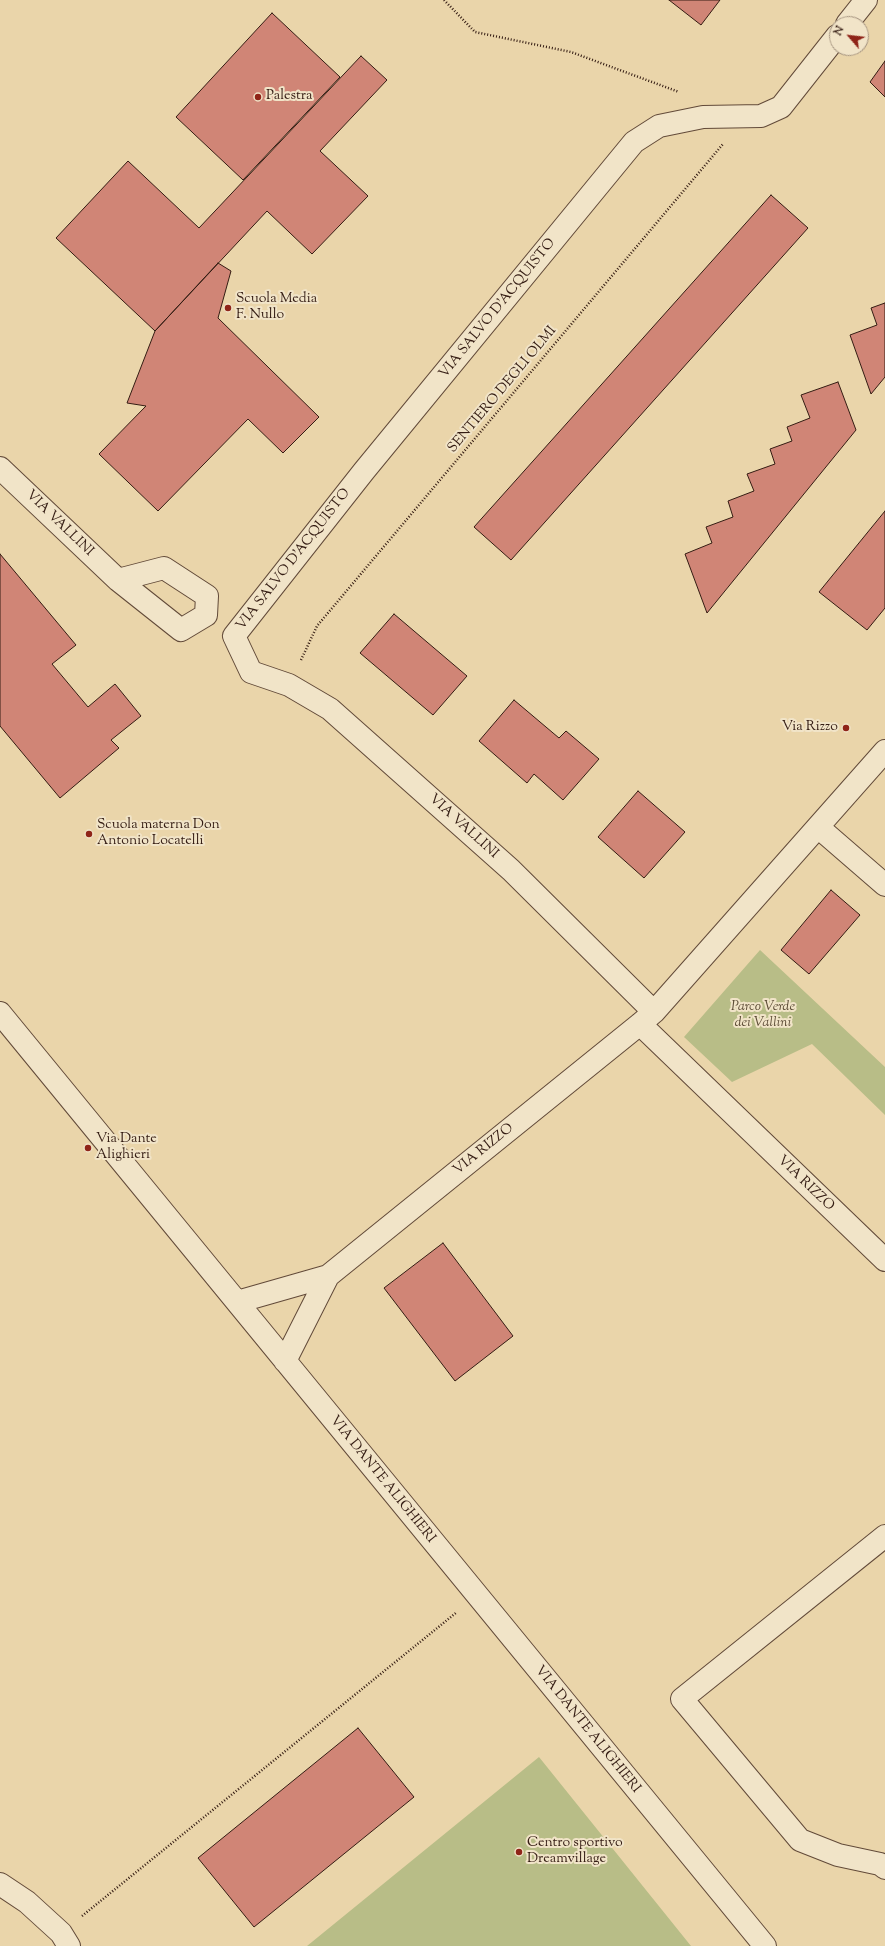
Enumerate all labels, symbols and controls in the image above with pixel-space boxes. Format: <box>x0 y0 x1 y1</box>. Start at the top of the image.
north arrow <box>829 16 869 56</box>
text: N <box>830 23 848 38</box>
place label: Palestra <box>266 89 312 105</box>
marker: Palestra <box>253 92 263 102</box>
street label: VIA SALVO D'ACQUISTO <box>436 236 560 382</box>
place label: Scuola Media F. Nullo <box>236 292 317 324</box>
marker: Scuola Media F. Nullo <box>223 303 233 313</box>
street label: SENTIERO DEGLI OLMI <box>445 323 561 457</box>
street label: VIA SALVO D'ACQUISTO <box>233 486 355 634</box>
street label: VIA VALLINI <box>21 487 97 561</box>
place label: Via Rizzo <box>782 720 838 736</box>
marker: Via Rizzo <box>841 723 851 733</box>
street label: VIA VALLINI <box>425 791 501 863</box>
place label: Scuola materna Don Antonio Locatelli <box>97 818 220 850</box>
marker: Scuola materna Don Antonio Locatelli <box>84 829 94 839</box>
park label: Parco Verde dei Vallini <box>731 1000 795 1032</box>
street label: VIA RIZZO <box>451 1121 517 1179</box>
place label: Via Dante Alighieri <box>96 1132 157 1164</box>
marker: Via Dante Alighieri <box>83 1143 93 1153</box>
street label: VIA RIZZO <box>773 1153 837 1215</box>
street label: VIA DANTE ALIGHIERI <box>325 1413 439 1547</box>
street label: VIA DANTE ALIGHIERI <box>530 1663 644 1797</box>
place label: Centro sportivo Dreamvillage <box>527 1836 623 1868</box>
marker: Centro sportivo Dreamvillage <box>514 1847 524 1857</box>

